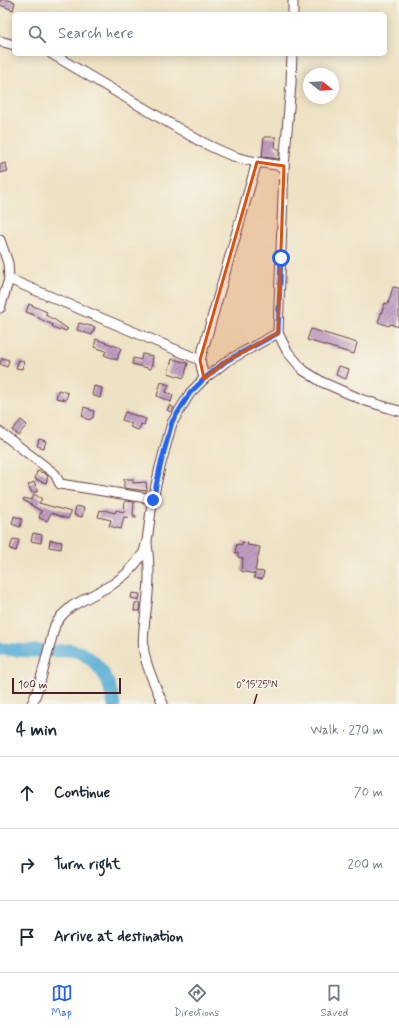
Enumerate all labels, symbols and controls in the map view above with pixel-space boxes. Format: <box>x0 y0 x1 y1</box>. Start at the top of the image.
search box <box>12 12 387 56</box>
icon: search <box>26 23 48 45</box>
text: Search here <box>58 24 134 44</box>
north arrow <box>303 68 339 104</box>
route start <box>272 249 290 267</box>
route end <box>144 491 162 509</box>
scale bar <box>12 676 121 695</box>
text: 100 m <box>18 678 48 692</box>
text: 0°15'25"N <box>236 678 278 692</box>
text: 4 min <box>16 719 57 741</box>
text: Walk · 270 m <box>310 722 383 739</box>
icon: ahead <box>16 782 38 804</box>
text: Continue <box>54 783 110 803</box>
text: 70 m <box>354 784 383 801</box>
icon: right <box>16 854 38 876</box>
text: Turn right <box>54 855 121 875</box>
text: 200 m <box>348 856 383 873</box>
icon: arrive <box>16 926 38 948</box>
text: Arrive at destination <box>54 927 183 947</box>
tab: Map <box>51 982 73 1020</box>
tab: Directions <box>174 982 219 1020</box>
tab: Saved <box>321 982 348 1020</box>

